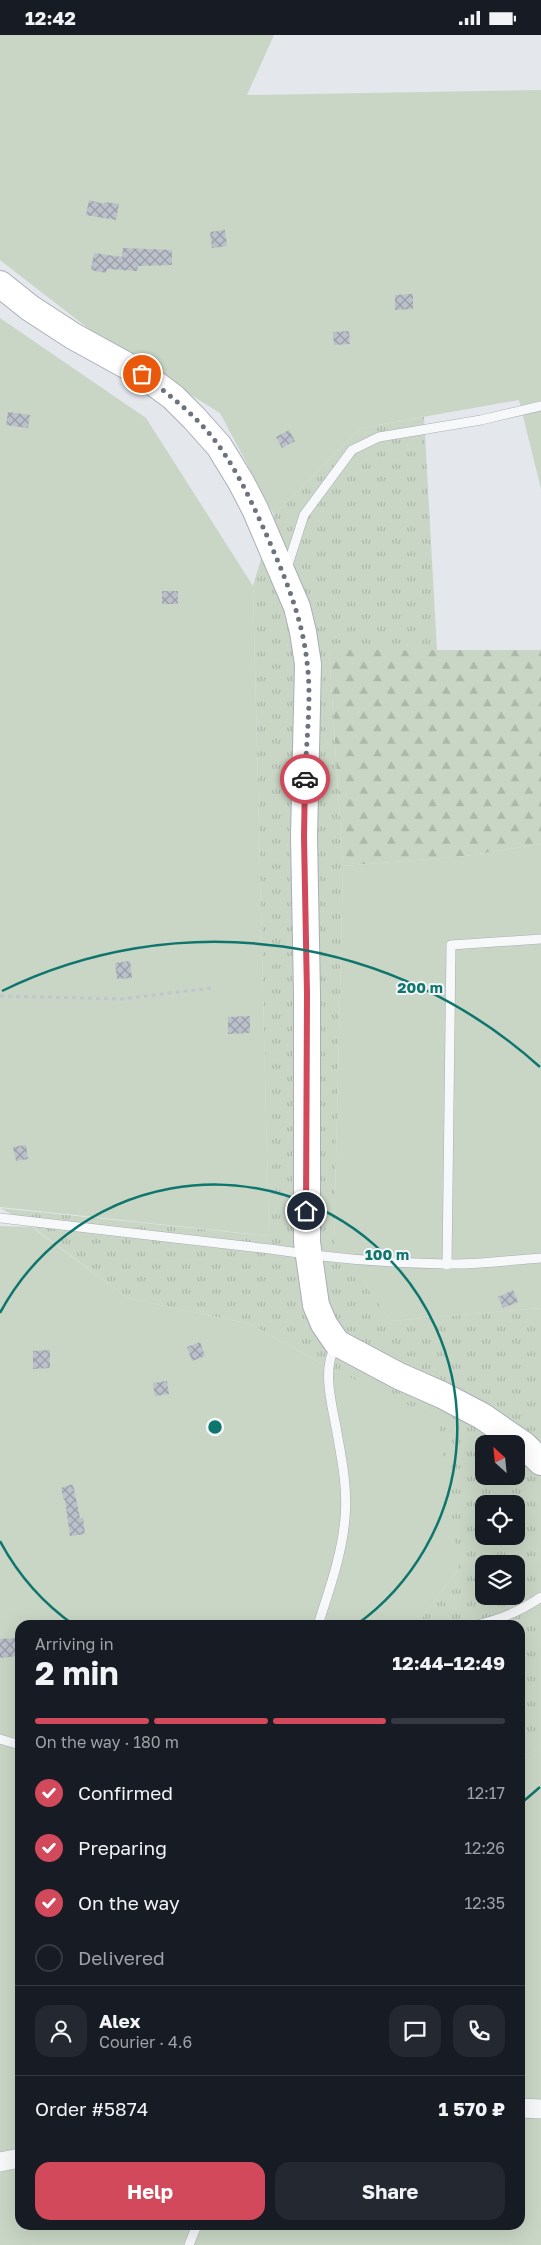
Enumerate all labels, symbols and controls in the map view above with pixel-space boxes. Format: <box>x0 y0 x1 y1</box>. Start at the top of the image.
text: 12:42 <box>25 6 76 29</box>
pin <box>121 353 163 395</box>
icon: bag <box>128 360 156 388</box>
courier <box>280 754 330 804</box>
icon: car <box>291 765 319 793</box>
text: 200 m <box>397 978 443 996</box>
pin <box>285 1190 327 1232</box>
icon: home <box>292 1197 320 1225</box>
text: 100 m <box>365 1245 409 1263</box>
centre of rings <box>206 1418 224 1436</box>
north arrow <box>475 1435 525 1485</box>
map controls <box>475 1435 525 1605</box>
button: locate <box>475 1495 525 1545</box>
button: layers <box>475 1555 525 1605</box>
text: Arriving in <box>35 1634 114 1654</box>
text: 12:44–12:49 <box>392 1651 505 1674</box>
text: 2 min <box>35 1654 119 1692</box>
text: On the way · 180 m <box>35 1732 179 1752</box>
icon: check <box>35 1779 63 1807</box>
text: Confirmed <box>78 1781 173 1804</box>
text: 12:17 <box>467 1783 505 1803</box>
icon: check <box>35 1834 63 1862</box>
text: Preparing <box>78 1836 167 1859</box>
text: 12:26 <box>464 1838 505 1858</box>
icon: check <box>35 1889 63 1917</box>
text: On the way <box>78 1891 180 1914</box>
text: 12:35 <box>465 1893 505 1913</box>
text: Delivered <box>78 1946 165 1969</box>
button: person <box>35 2005 87 2057</box>
button: chat <box>389 2005 441 2057</box>
button: phone <box>453 2005 505 2057</box>
text: Alex <box>99 2009 140 2032</box>
text: Courier · 4.6 <box>99 2032 192 2052</box>
text: Order #5874 <box>35 2097 148 2120</box>
text: 1 570 ₽ <box>439 2097 505 2120</box>
button: Help <box>35 2162 265 2220</box>
button: Share <box>275 2162 505 2220</box>

